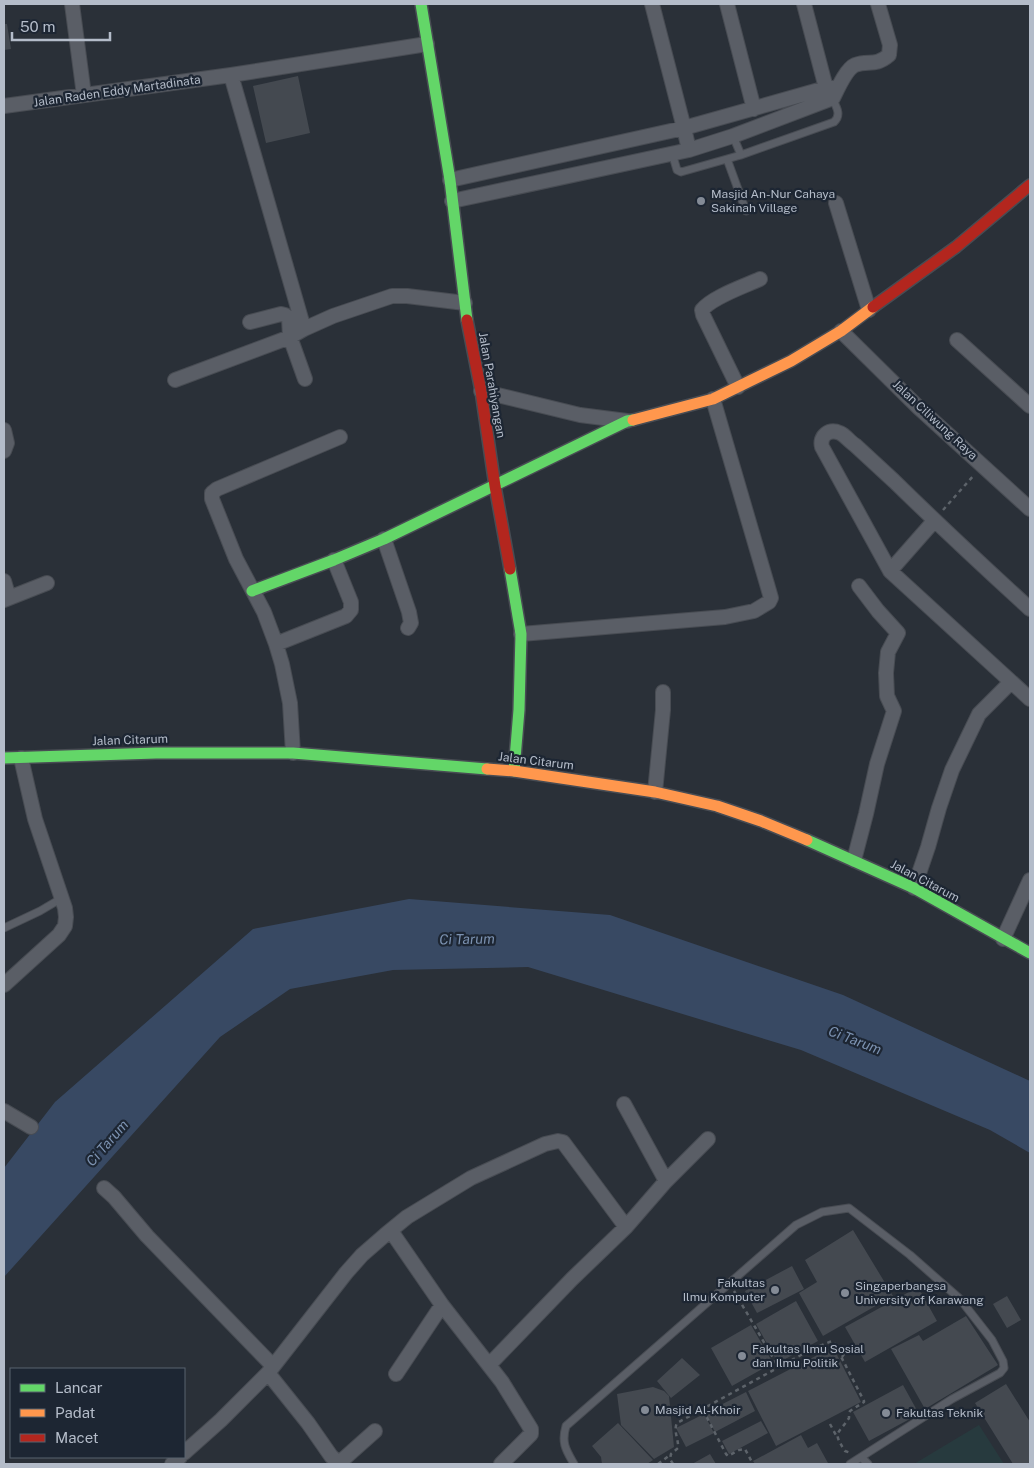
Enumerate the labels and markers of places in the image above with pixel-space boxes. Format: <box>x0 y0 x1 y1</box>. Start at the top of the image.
place label: Masjid An-Nur Cahaya Sakinah Village <box>711 187 835 215</box>
marker: Masjid An-Nur Cahaya Sakinah Village <box>695 195 707 207</box>
place label: Fakultas Ilmu Komputer <box>683 1276 765 1304</box>
place label: Singaperbangsa University of Karawang <box>855 1279 984 1307</box>
marker: Fakultas Ilmu Komputer <box>769 1284 781 1296</box>
marker: Singaperbangsa University of Karawang <box>839 1287 851 1299</box>
place label: Fakultas Ilmu Sosial dan Ilmu Politik <box>752 1342 864 1370</box>
marker: Fakultas Ilmu Sosial dan Ilmu Politik <box>736 1350 748 1362</box>
place label: Masjid Al-Khoir <box>655 1403 741 1417</box>
marker: Masjid Al-Khoir <box>639 1404 651 1416</box>
place label: Fakultas Teknik <box>896 1406 983 1420</box>
marker: Fakultas Teknik <box>880 1407 892 1419</box>

